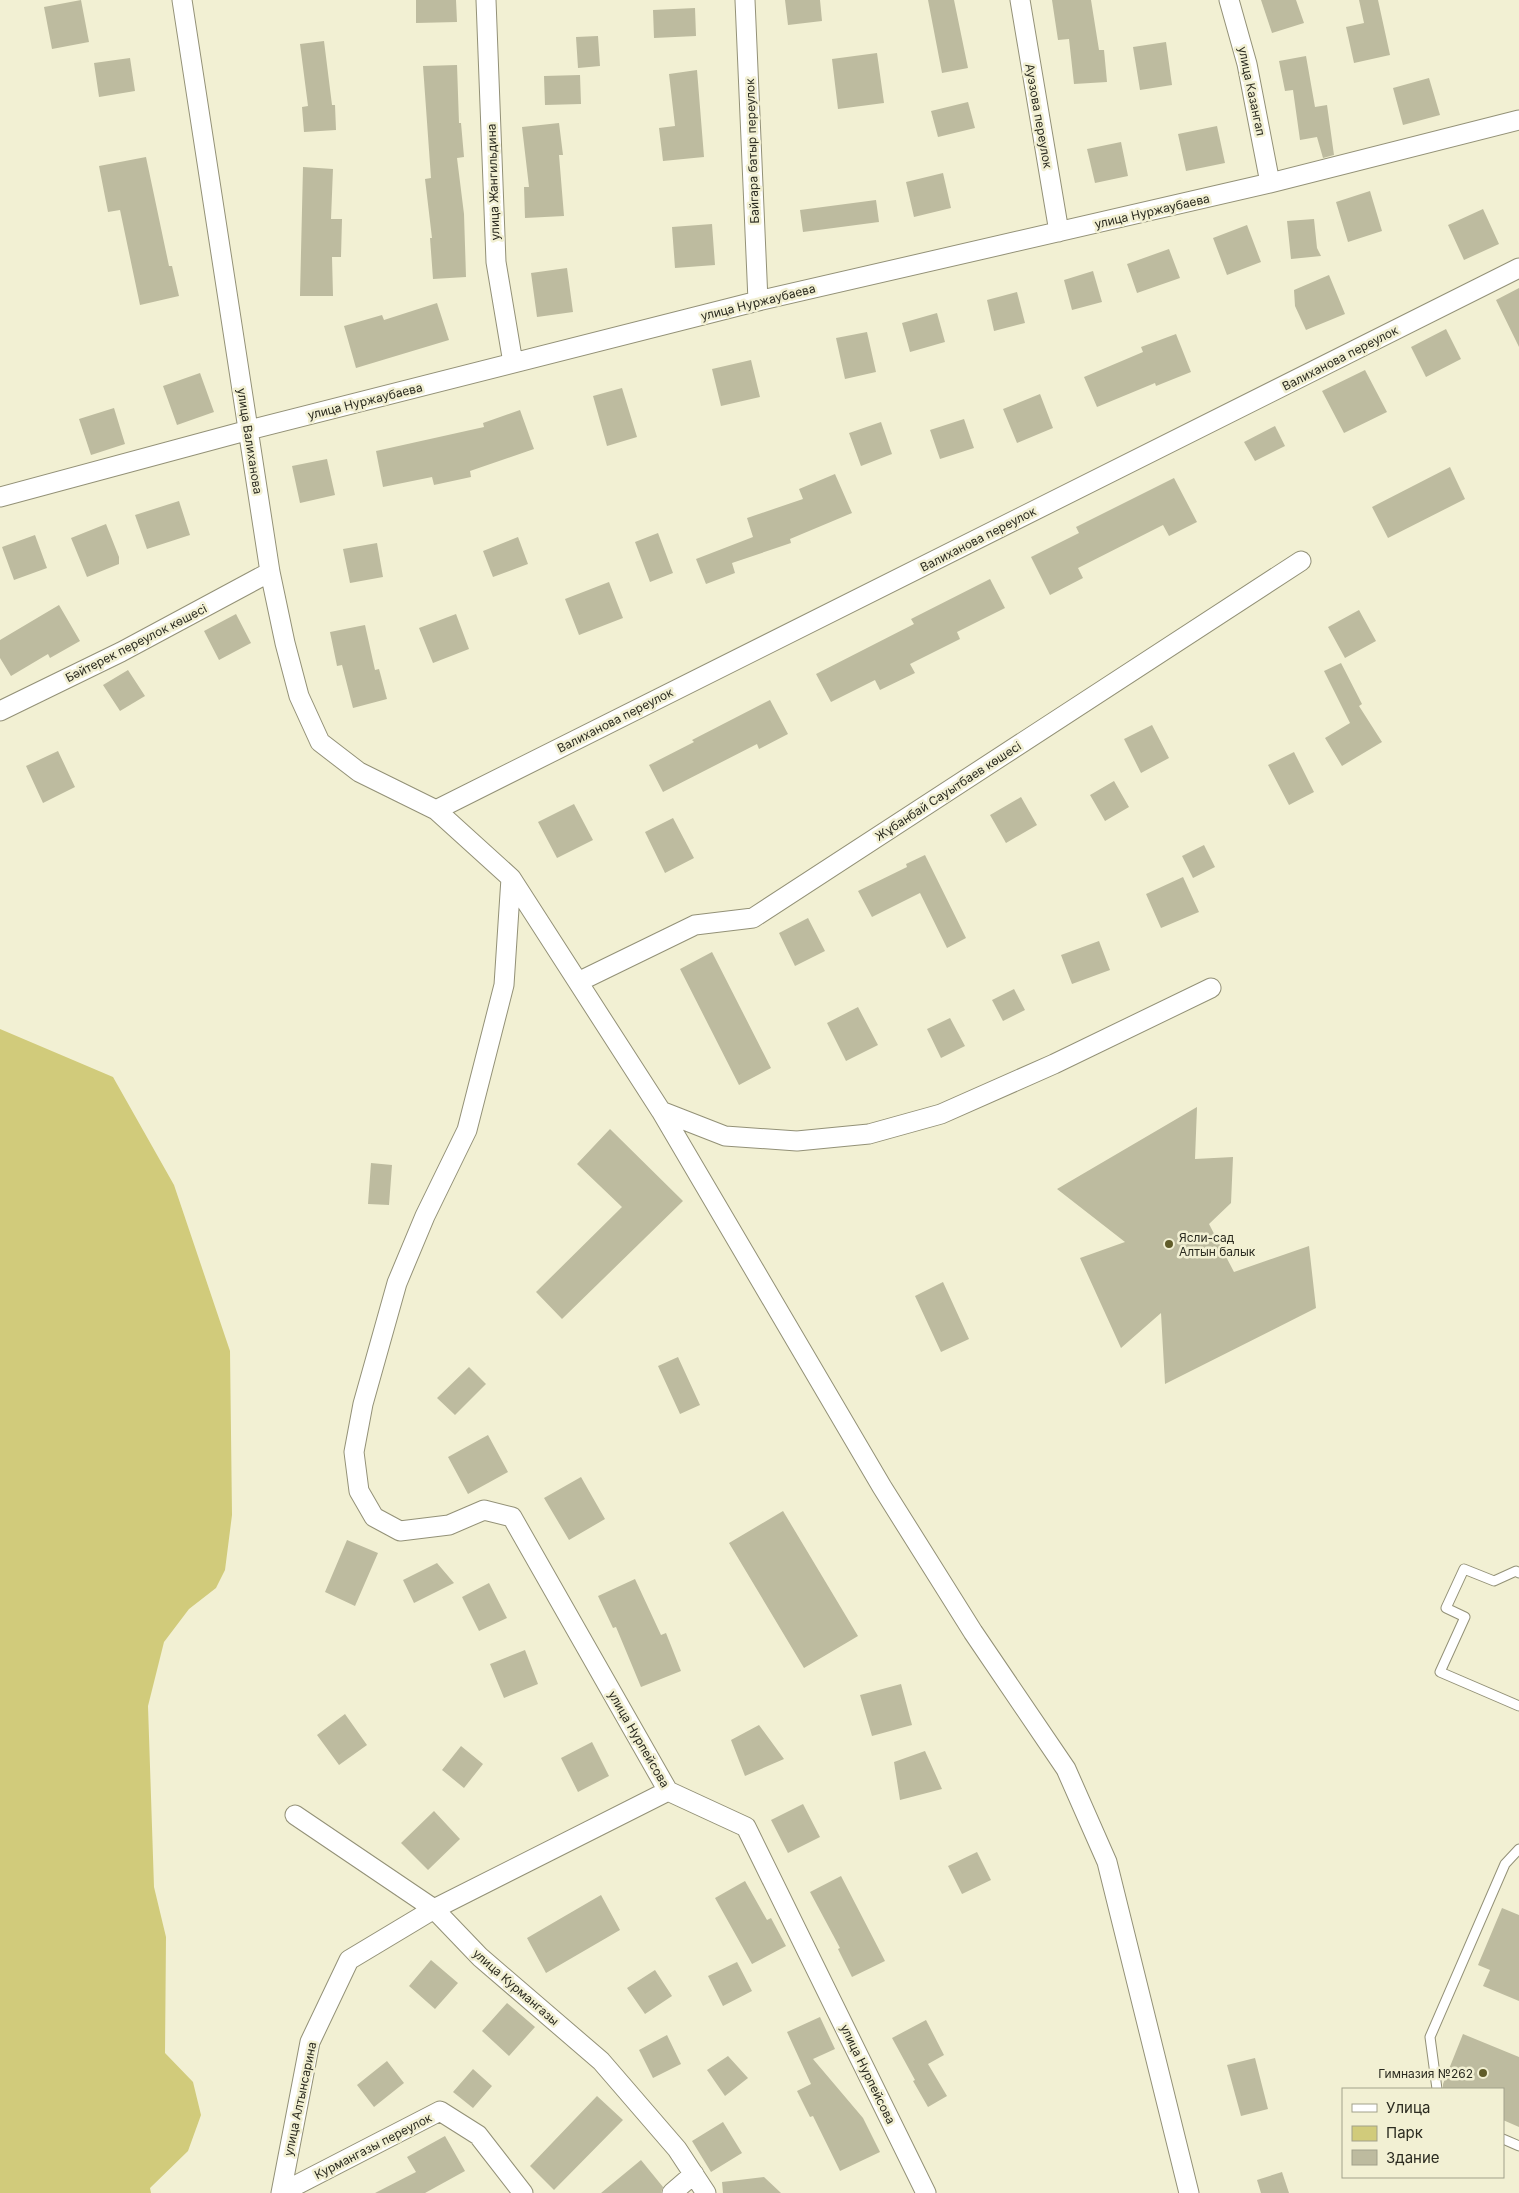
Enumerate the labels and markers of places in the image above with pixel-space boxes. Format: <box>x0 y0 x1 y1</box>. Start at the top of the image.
place label: Ясли-сад Алтын балык <box>1179 1230 1256 1259</box>
marker: Ясли-сад Алтын балык <box>1163 1238 1175 1250</box>
place label: Гимназия №262 <box>1378 2066 1473 2081</box>
marker: Гимназия №262 <box>1477 2067 1489 2079</box>

